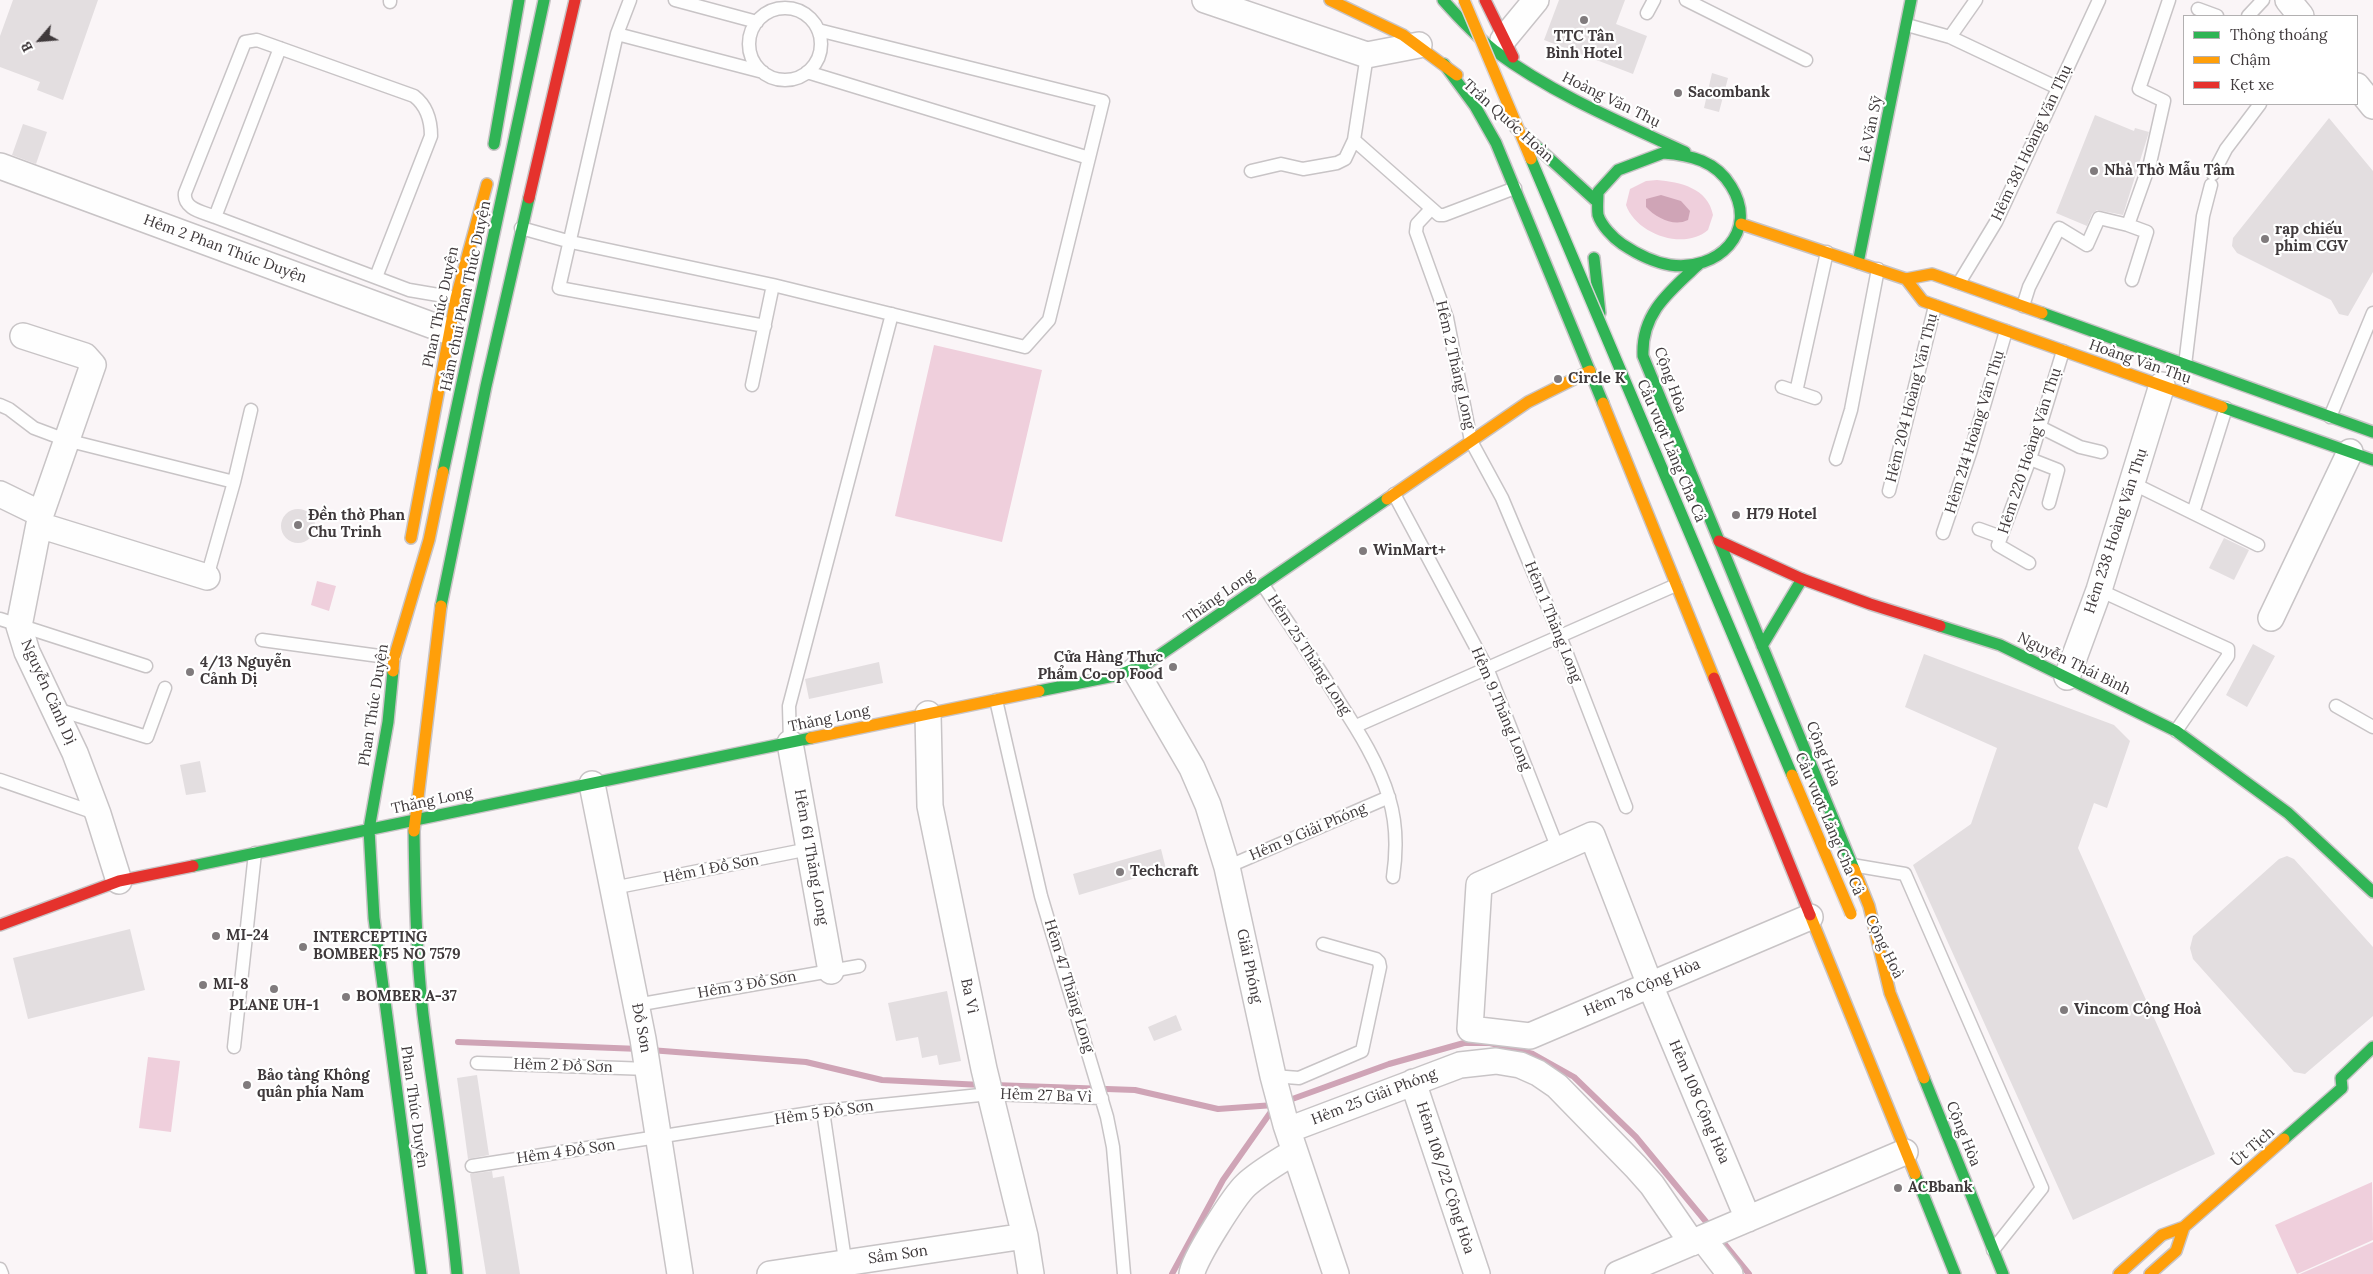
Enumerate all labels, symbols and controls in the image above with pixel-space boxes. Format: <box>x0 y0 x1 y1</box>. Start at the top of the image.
marker: TTC Tân Bình Hotel <box>1578 14 1590 26</box>
north arrow <box>15 15 65 65</box>
legend <box>2183 15 2358 105</box>
text: Thông thoáng <box>2230 25 2327 44</box>
place label: TTC Tân Bình Hotel <box>1546 28 1622 63</box>
text: B <box>17 39 37 55</box>
text: Chậm <box>2230 50 2271 69</box>
street label: Hẻm 381 Hoàng Văn Thụ <box>1988 62 2076 224</box>
street label: Hoàng Văn Thụ <box>1559 68 1663 132</box>
text: Kẹt xe <box>2230 75 2274 94</box>
street label: Trần Quốc Hoàn <box>1459 76 1557 166</box>
place label: Sacombank <box>1688 84 1770 102</box>
marker: Sacombank <box>1672 87 1684 99</box>
street label: Lê Văn Sỹ <box>1856 94 1886 164</box>
place label: Nhà Thờ Mẫu Tâm <box>2104 162 2235 180</box>
marker: Nhà Thờ Mẫu Tâm <box>2088 165 2100 177</box>
street label: Hầm chui Phan Thúc Duyện <box>437 199 495 393</box>
street label: Hẻm 2 Phan Thúc Duyện <box>141 211 309 287</box>
place label: rạp chiếu phim CGV <box>2275 221 2348 256</box>
marker: rạp chiếu phim CGV <box>2259 233 2271 245</box>
street label: Phan Thúc Duyện <box>419 245 463 369</box>
street label: Hẻm 2 Thăng Long <box>1431 299 1479 431</box>
street label: Hẻm 204 Hoàng Văn Thụ <box>1882 312 1942 484</box>
street label: Hoàng Văn Thụ <box>2086 336 2194 388</box>
street label: Cộng Hòa <box>1650 345 1690 415</box>
street label: Hẻm 214 Hoàng Văn Thụ <box>1942 348 2008 516</box>
street label: Hẻm 220 Hoàng Văn Thụ <box>1995 366 2065 536</box>
place label: Circle K <box>1568 370 1625 388</box>
marker: Circle K <box>1552 373 1564 385</box>
street label: Cầu vượt Lăng Cha Cả <box>1633 377 1709 525</box>
street label: Hẻm 238 Hoàng Văn Thụ <box>2081 446 2151 616</box>
place label: H79 Hotel <box>1746 506 1817 524</box>
place label: Đền thờ Phan Chu Trinh <box>308 507 405 542</box>
marker: H79 Hotel <box>1730 509 1742 521</box>
marker: Đền thờ Phan Chu Trinh <box>292 519 304 531</box>
place label: WinMart+ <box>1373 542 1446 560</box>
marker: WinMart+ <box>1357 545 1369 557</box>
street label: Hẻm 1 Thăng Long <box>1520 559 1586 685</box>
street label: Thăng Long <box>1180 566 1258 628</box>
street label: Hẻm 25 Thăng Long <box>1263 591 1355 719</box>
street label: Nguyễn Thái Bình <box>2015 629 2133 699</box>
street label: Nguyễn Cảnh Dị <box>17 637 79 747</box>
street label: Phan Thúc Duyện <box>355 643 393 767</box>
street label: Hẻm 9 Thăng Long <box>1467 645 1535 773</box>
place label: Cửa Hàng Thực Phẩm Co-op Food <box>1037 649 1163 684</box>
place label: 4/13 Nguyễn Cảnh Dị <box>200 654 291 689</box>
marker: Cửa Hàng Thực Phẩm Co-op Food <box>1167 661 1179 673</box>
marker: 4/13 Nguyễn Cảnh Dị <box>184 666 196 678</box>
street label: Thăng Long <box>787 702 871 736</box>
street label: Cộng Hòa <box>1802 719 1844 789</box>
street label: Cầu vượt Lăng Cha Cả <box>1791 750 1867 898</box>
street label: Thăng Long <box>390 784 474 818</box>
street label: Hẻm 61 Thăng Long <box>790 788 832 926</box>
street label: Hẻm 9 Giải Phóng <box>1247 799 1369 865</box>
street label: Hẻm 1 Đồ Sơn <box>662 851 760 887</box>
place label: Techcraft <box>1130 863 1199 881</box>
marker: Techcraft <box>1114 866 1126 878</box>
street label: Cộng Hoà <box>1861 912 1907 982</box>
street label: Hẻm 47 Thăng Long <box>1040 917 1098 1055</box>
place label: MI-24 <box>226 927 269 945</box>
street label: Giải Phóng <box>1232 927 1266 1005</box>
place label: INTERCEPTING BOMBER F5 NO 7579 <box>313 929 461 964</box>
marker: MI-24 <box>210 930 222 942</box>
marker: INTERCEPTING BOMBER F5 NO 7579 <box>297 941 309 953</box>
street label: Hẻm 78 Cộng Hòa <box>1581 955 1703 1021</box>
street label: Hẻm 3 Đồ Sơn <box>696 967 798 1003</box>
place label: MI-8 <box>213 976 249 994</box>
street label: Ba Vì <box>956 977 982 1015</box>
marker: MI-8 <box>197 979 209 991</box>
marker: PLANE UH-1 <box>268 983 280 995</box>
place label: BOMBER A-37 <box>356 988 457 1006</box>
marker: BOMBER A-37 <box>340 991 352 1003</box>
place label: PLANE UH-1 <box>229 997 319 1015</box>
place label: Vincom Cộng Hoà <box>2074 1001 2201 1019</box>
street label: Đồ Sơn <box>627 1002 655 1054</box>
marker: Vincom Cộng Hoà <box>2058 1004 2070 1016</box>
street label: Hẻm 108 Cộng Hòa <box>1665 1037 1733 1167</box>
street label: Phan Thúc Duyện <box>396 1045 432 1169</box>
street label: Hẻm 2 Đồ Sơn <box>513 1055 613 1077</box>
street label: Hẻm 25 Giải Phóng <box>1309 1065 1439 1129</box>
place label: Bảo tàng Không quân phía Nam <box>257 1067 370 1102</box>
marker: Bảo tàng Không quân phía Nam <box>241 1079 253 1091</box>
street label: Hẻm 27 Ba Vì <box>1000 1085 1092 1107</box>
street label: Hẻm 5 Đồ Sơn <box>773 1097 875 1129</box>
street label: Cộng Hòa <box>1942 1099 1984 1169</box>
street label: Hẻm 108/22 Cộng Hòa <box>1412 1100 1478 1256</box>
street label: Út Tịch <box>2228 1123 2278 1171</box>
street label: Hẻm 4 Đồ Sơn <box>515 1136 617 1168</box>
place label: ACBbank <box>1908 1179 1973 1197</box>
marker: ACBbank <box>1892 1182 1904 1194</box>
street label: Sầm Sơn <box>867 1242 929 1268</box>

